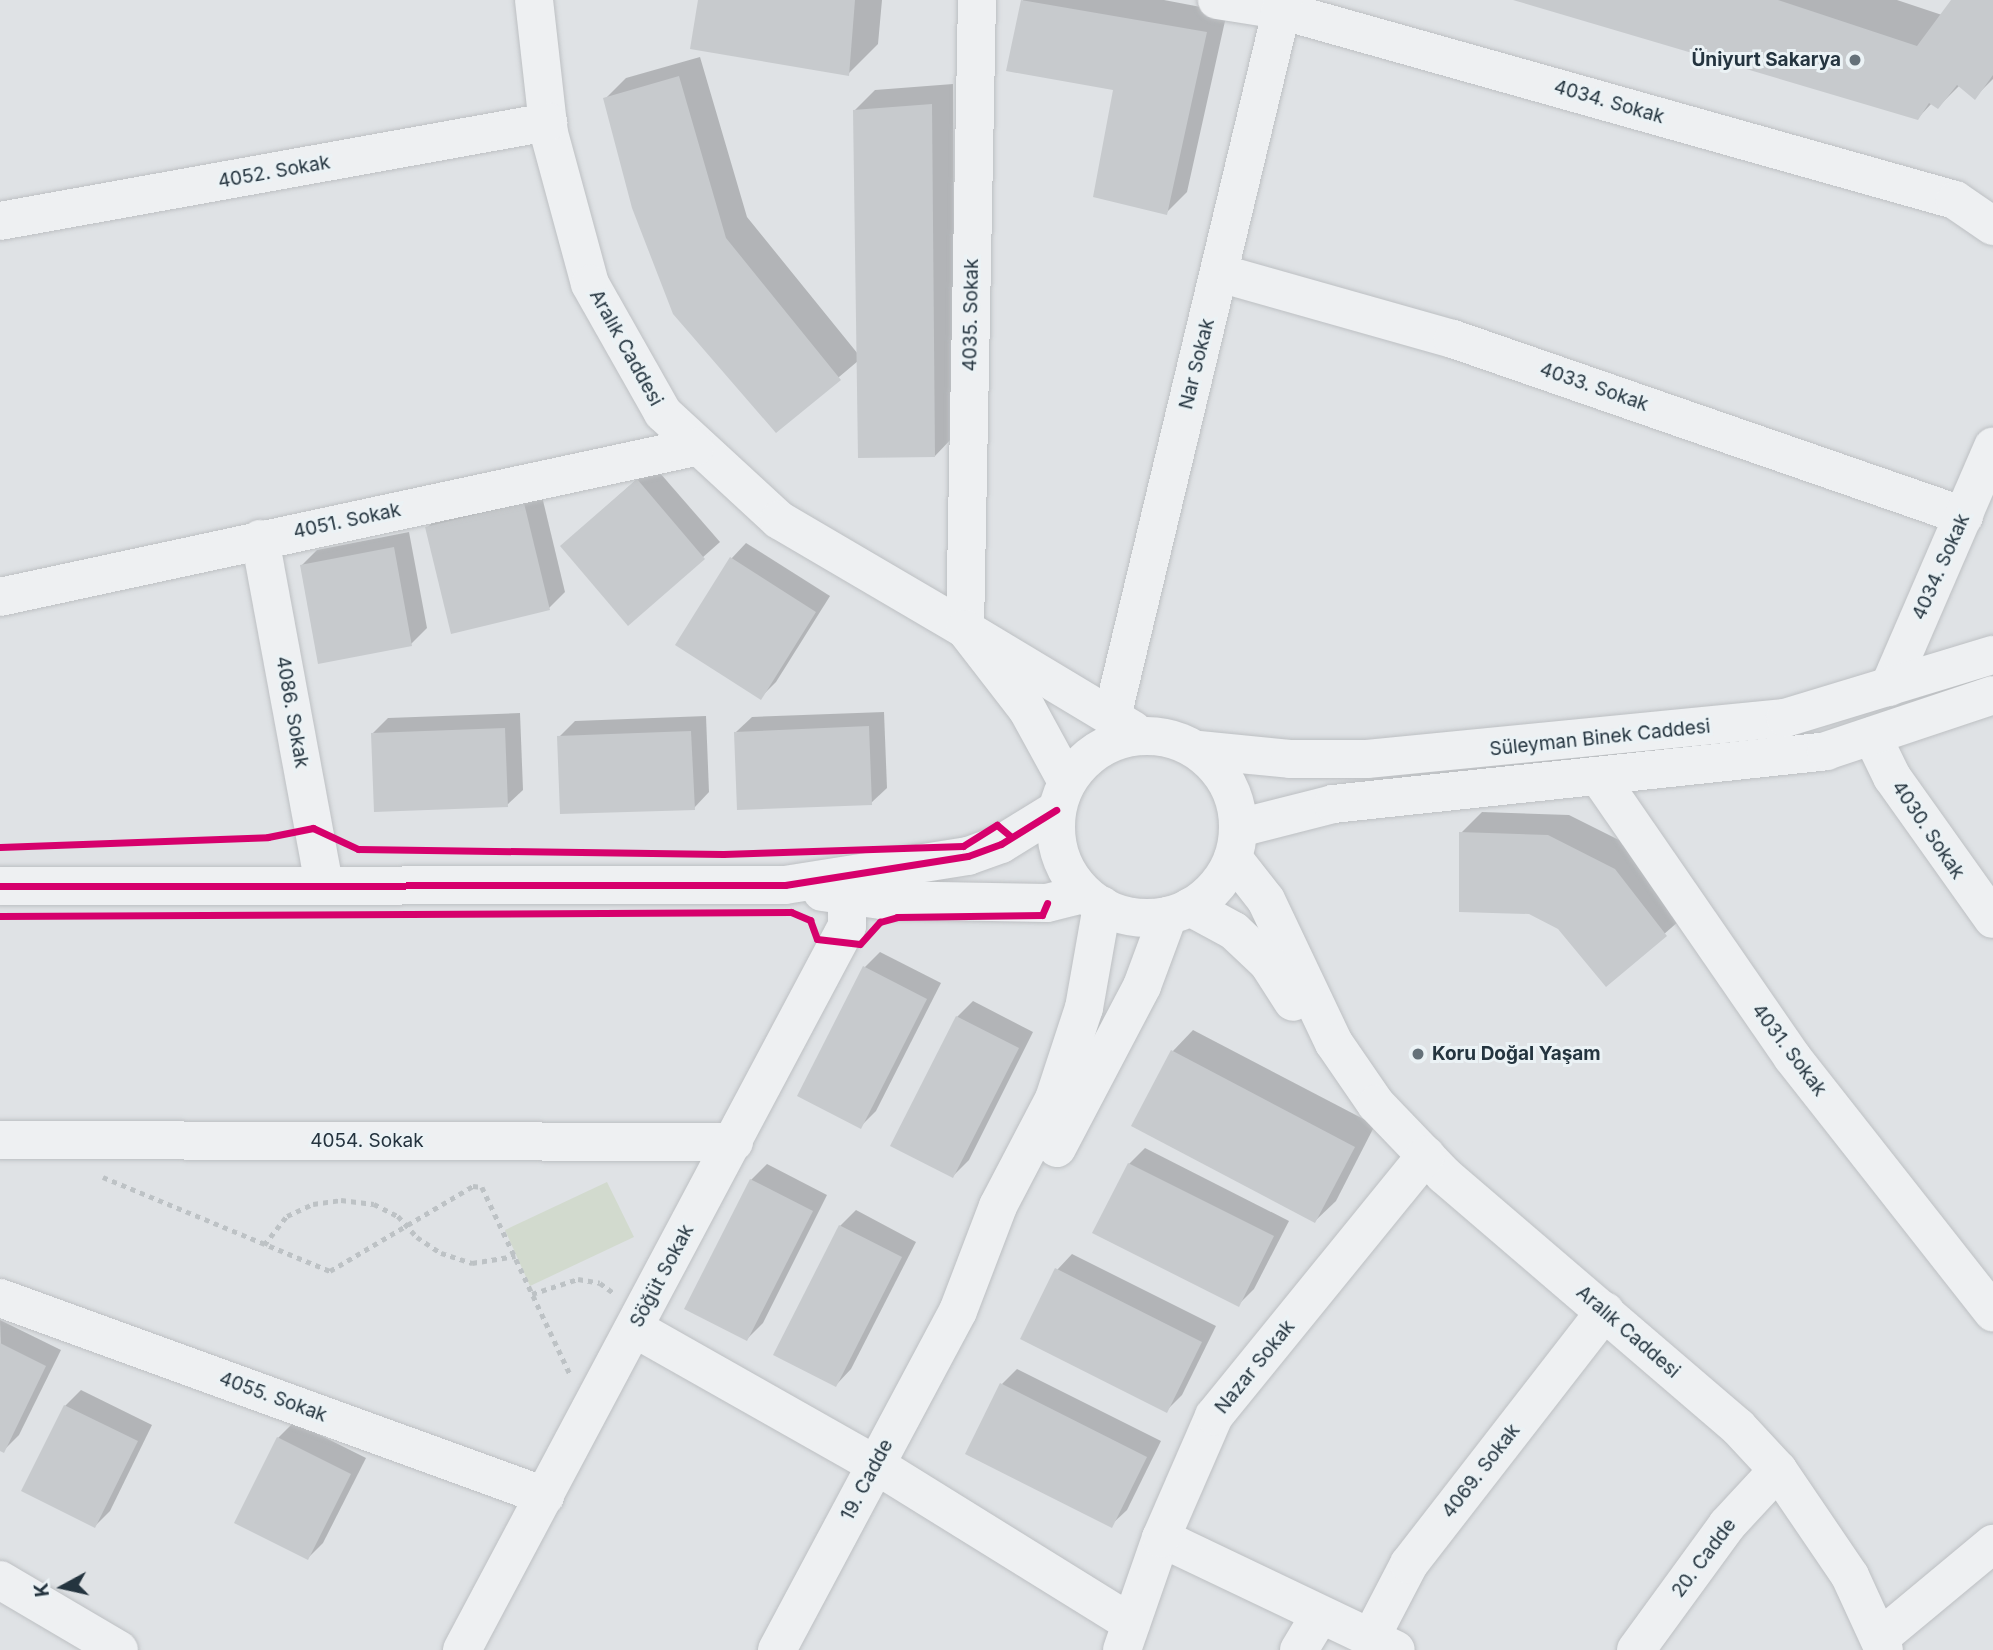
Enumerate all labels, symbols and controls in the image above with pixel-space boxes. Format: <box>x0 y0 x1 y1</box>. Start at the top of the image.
place label: Üniyurt Sakarya <box>1691 49 1841 71</box>
marker: Üniyurt Sakarya <box>1847 52 1863 68</box>
street label: 4034. Sokak <box>1551 75 1667 129</box>
street label: 4052. Sokak <box>216 151 332 193</box>
street label: 4035. Sokak <box>959 258 983 372</box>
street label: Aralık Caddesi <box>585 286 667 410</box>
street label: Nar Sokak <box>1175 316 1219 412</box>
street label: 4033. Sokak <box>1537 358 1651 416</box>
street label: 4051. Sokak <box>291 498 403 544</box>
street label: 4034. Sokak <box>1907 510 1975 624</box>
street label: 4086. Sokak <box>271 654 313 770</box>
street label: Süleyman Binek Caddesi <box>1488 715 1712 761</box>
street label: 4030. Sokak <box>1887 777 1969 883</box>
street label: 4031. Sokak <box>1747 999 1831 1101</box>
place label: Koru Doğal Yaşam <box>1432 1043 1601 1065</box>
marker: Koru Doğal Yaşam <box>1410 1046 1426 1062</box>
street label: 4054. Sokak <box>310 1130 424 1152</box>
street label: Söğüt Sokak <box>625 1221 699 1331</box>
street label: Aralık Caddesi <box>1572 1281 1684 1383</box>
street label: Nazar Sokak <box>1210 1316 1300 1418</box>
street label: 4055. Sokak <box>216 1367 330 1427</box>
street label: 4069. Sokak <box>1437 1419 1525 1523</box>
street label: 19. Cadde <box>836 1435 898 1525</box>
street label: 20. Cadde <box>1667 1514 1741 1602</box>
north arrow <box>28 1552 98 1622</box>
text: K <box>29 1582 54 1598</box>

